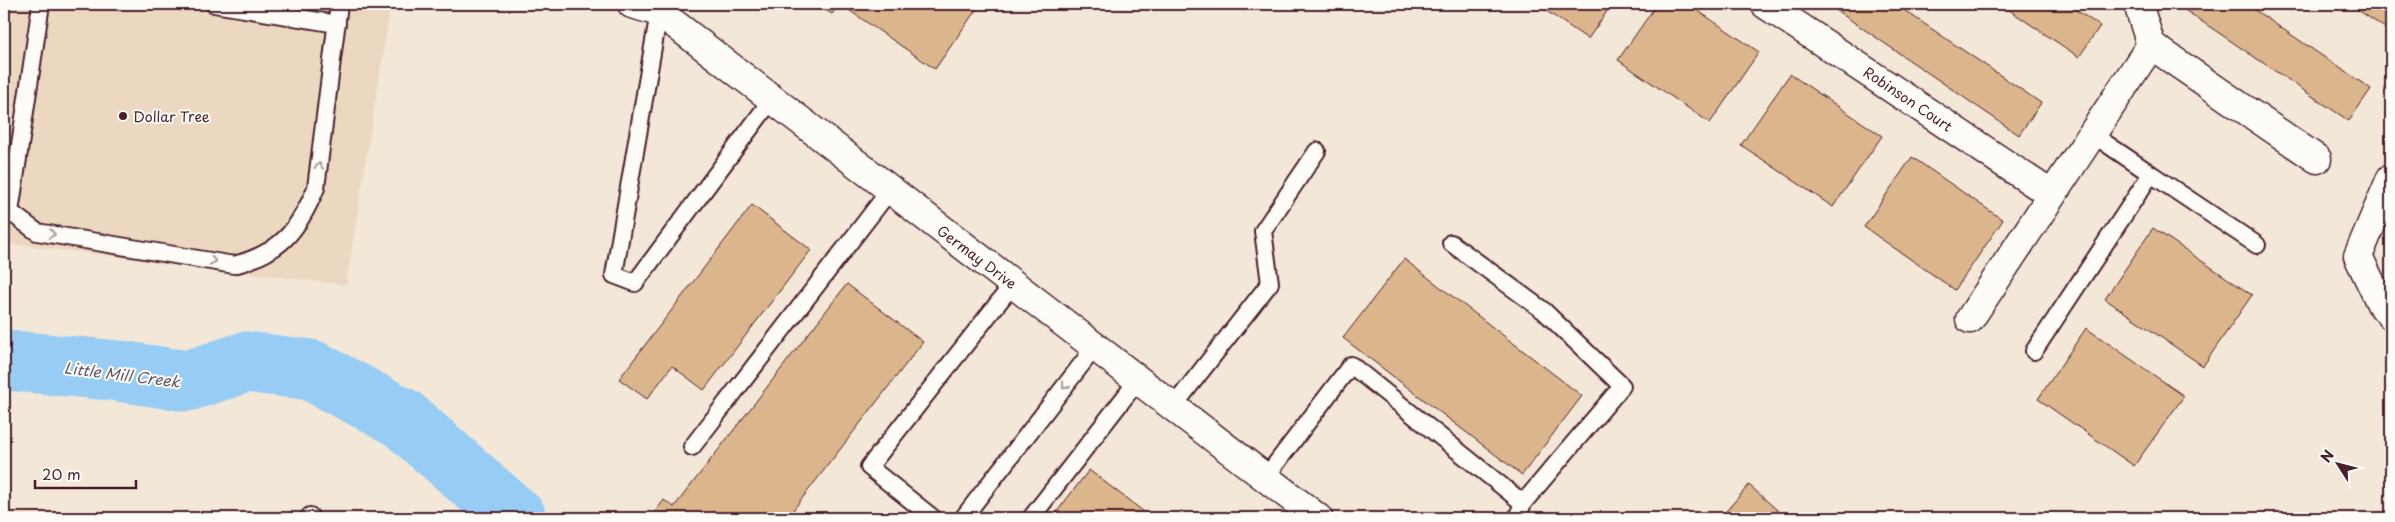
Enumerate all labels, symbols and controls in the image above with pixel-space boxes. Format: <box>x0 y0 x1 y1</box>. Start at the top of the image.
street label: Robinson Court <box>1859 61 1957 137</box>
place label: Dollar Tree <box>133 106 210 127</box>
marker: Dollar Tree <box>117 110 129 122</box>
one-way arrow <box>313 162 324 170</box>
street label: Germay Drive <box>933 220 1021 294</box>
one-way arrow <box>48 229 57 239</box>
one-way arrow <box>208 256 217 266</box>
water label: Little Mill Creek <box>63 355 182 393</box>
one-way arrow <box>1063 380 1071 389</box>
north arrow <box>2312 440 2362 490</box>
text: N <box>2315 445 2339 467</box>
scale bar <box>35 457 136 489</box>
text: 20 m <box>42 462 81 485</box>

